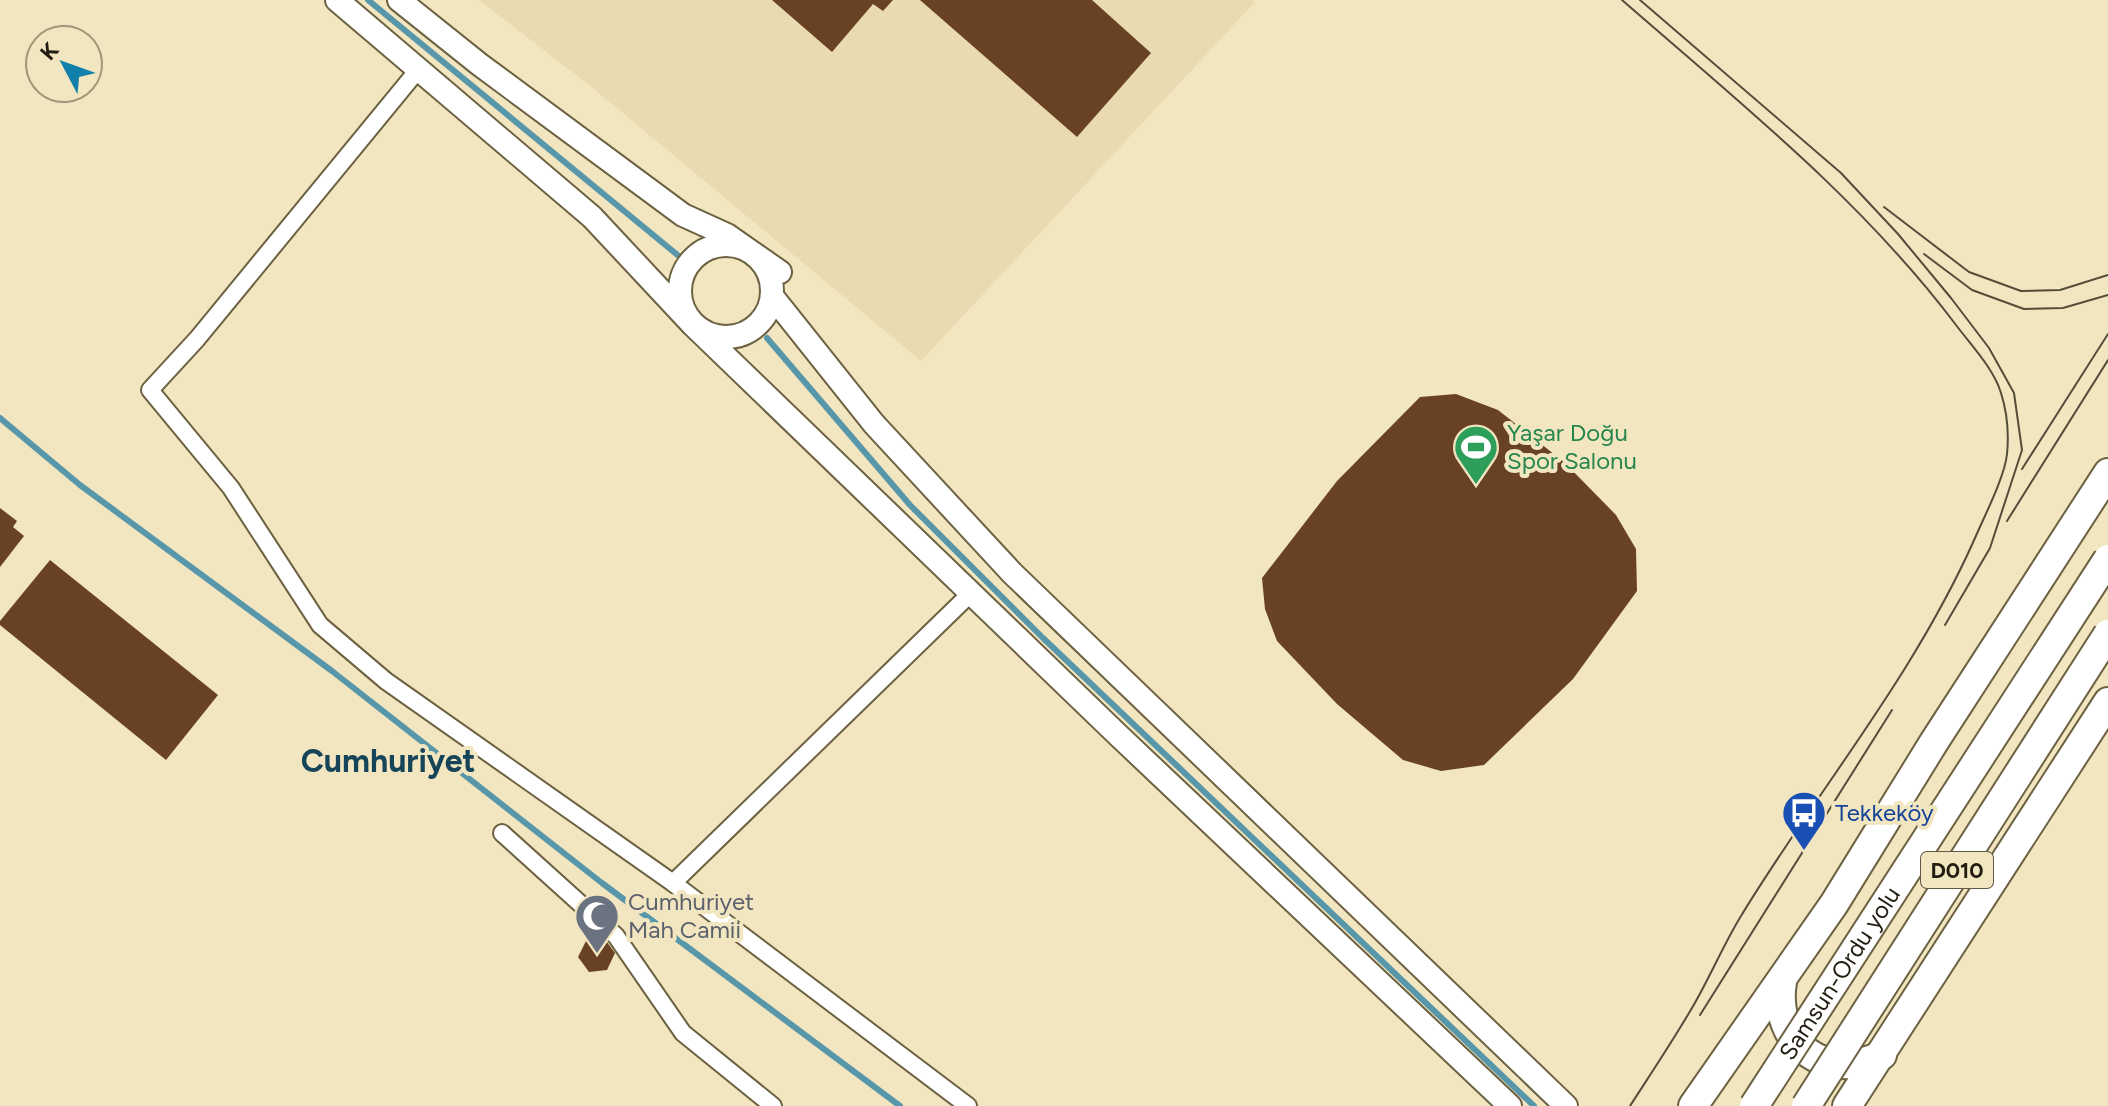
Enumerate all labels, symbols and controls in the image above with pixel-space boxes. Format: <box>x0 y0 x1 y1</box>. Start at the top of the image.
north arrow <box>24 24 104 104</box>
text: K <box>34 37 65 66</box>
place label: Yaşar Doğu Spor Salonu <box>1507 418 1637 475</box>
sports icon: Yaşar Doğu Spor Salonu <box>1452 423 1500 486</box>
district label: Cumhuriyet <box>301 742 475 780</box>
bus stop icon: Tekkeköy <box>1780 789 1828 852</box>
place label: Tekkeköy <box>1835 798 1934 827</box>
road number: D010 <box>1921 852 1993 888</box>
street label: Samsun-Ordu yolu <box>1773 881 1906 1065</box>
place label: Cumhuriyet Mah Camii <box>628 887 754 944</box>
mosque icon: Cumhuriyet Mah Camii <box>573 892 621 955</box>

